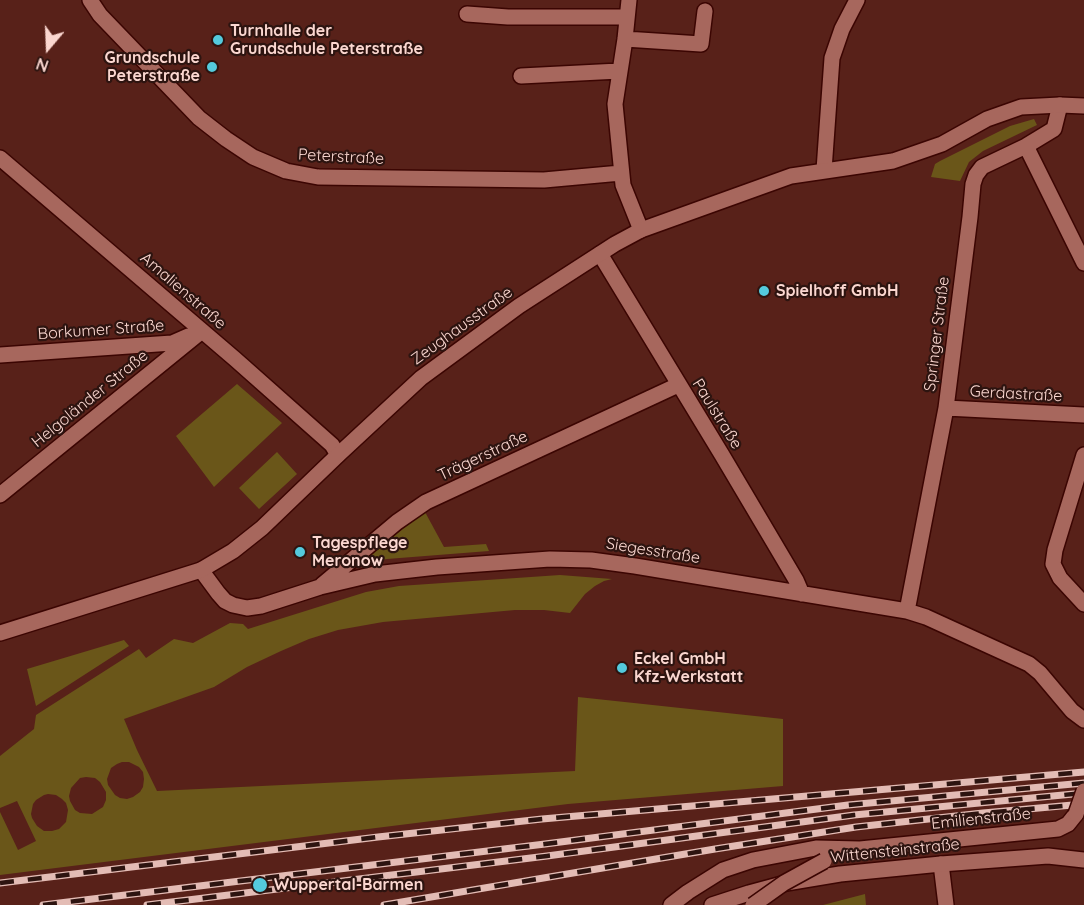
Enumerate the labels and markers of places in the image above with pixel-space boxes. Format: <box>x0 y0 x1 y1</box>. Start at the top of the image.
place label: Turnhalle der Grundschule Peterstraße <box>230 21 423 59</box>
marker: Turnhalle der Grundschule Peterstraße <box>211 33 225 47</box>
place label: Grundschule Peterstraße <box>105 48 200 86</box>
marker: Grundschule Peterstraße <box>205 60 219 74</box>
place label: Spielhoff GmbH <box>776 281 898 301</box>
marker: Spielhoff GmbH <box>757 284 771 298</box>
place label: Tagespflege Meronow <box>312 533 408 571</box>
marker: Tagespflege Meronow <box>293 545 307 559</box>
place label: Eckel GmbH Kfz-Werkstatt <box>634 649 743 687</box>
marker: Eckel GmbH Kfz-Werkstatt <box>615 661 629 675</box>
place label: Wuppertal-Barmen <box>274 875 423 895</box>
marker: Wuppertal-Barmen <box>251 876 269 894</box>

